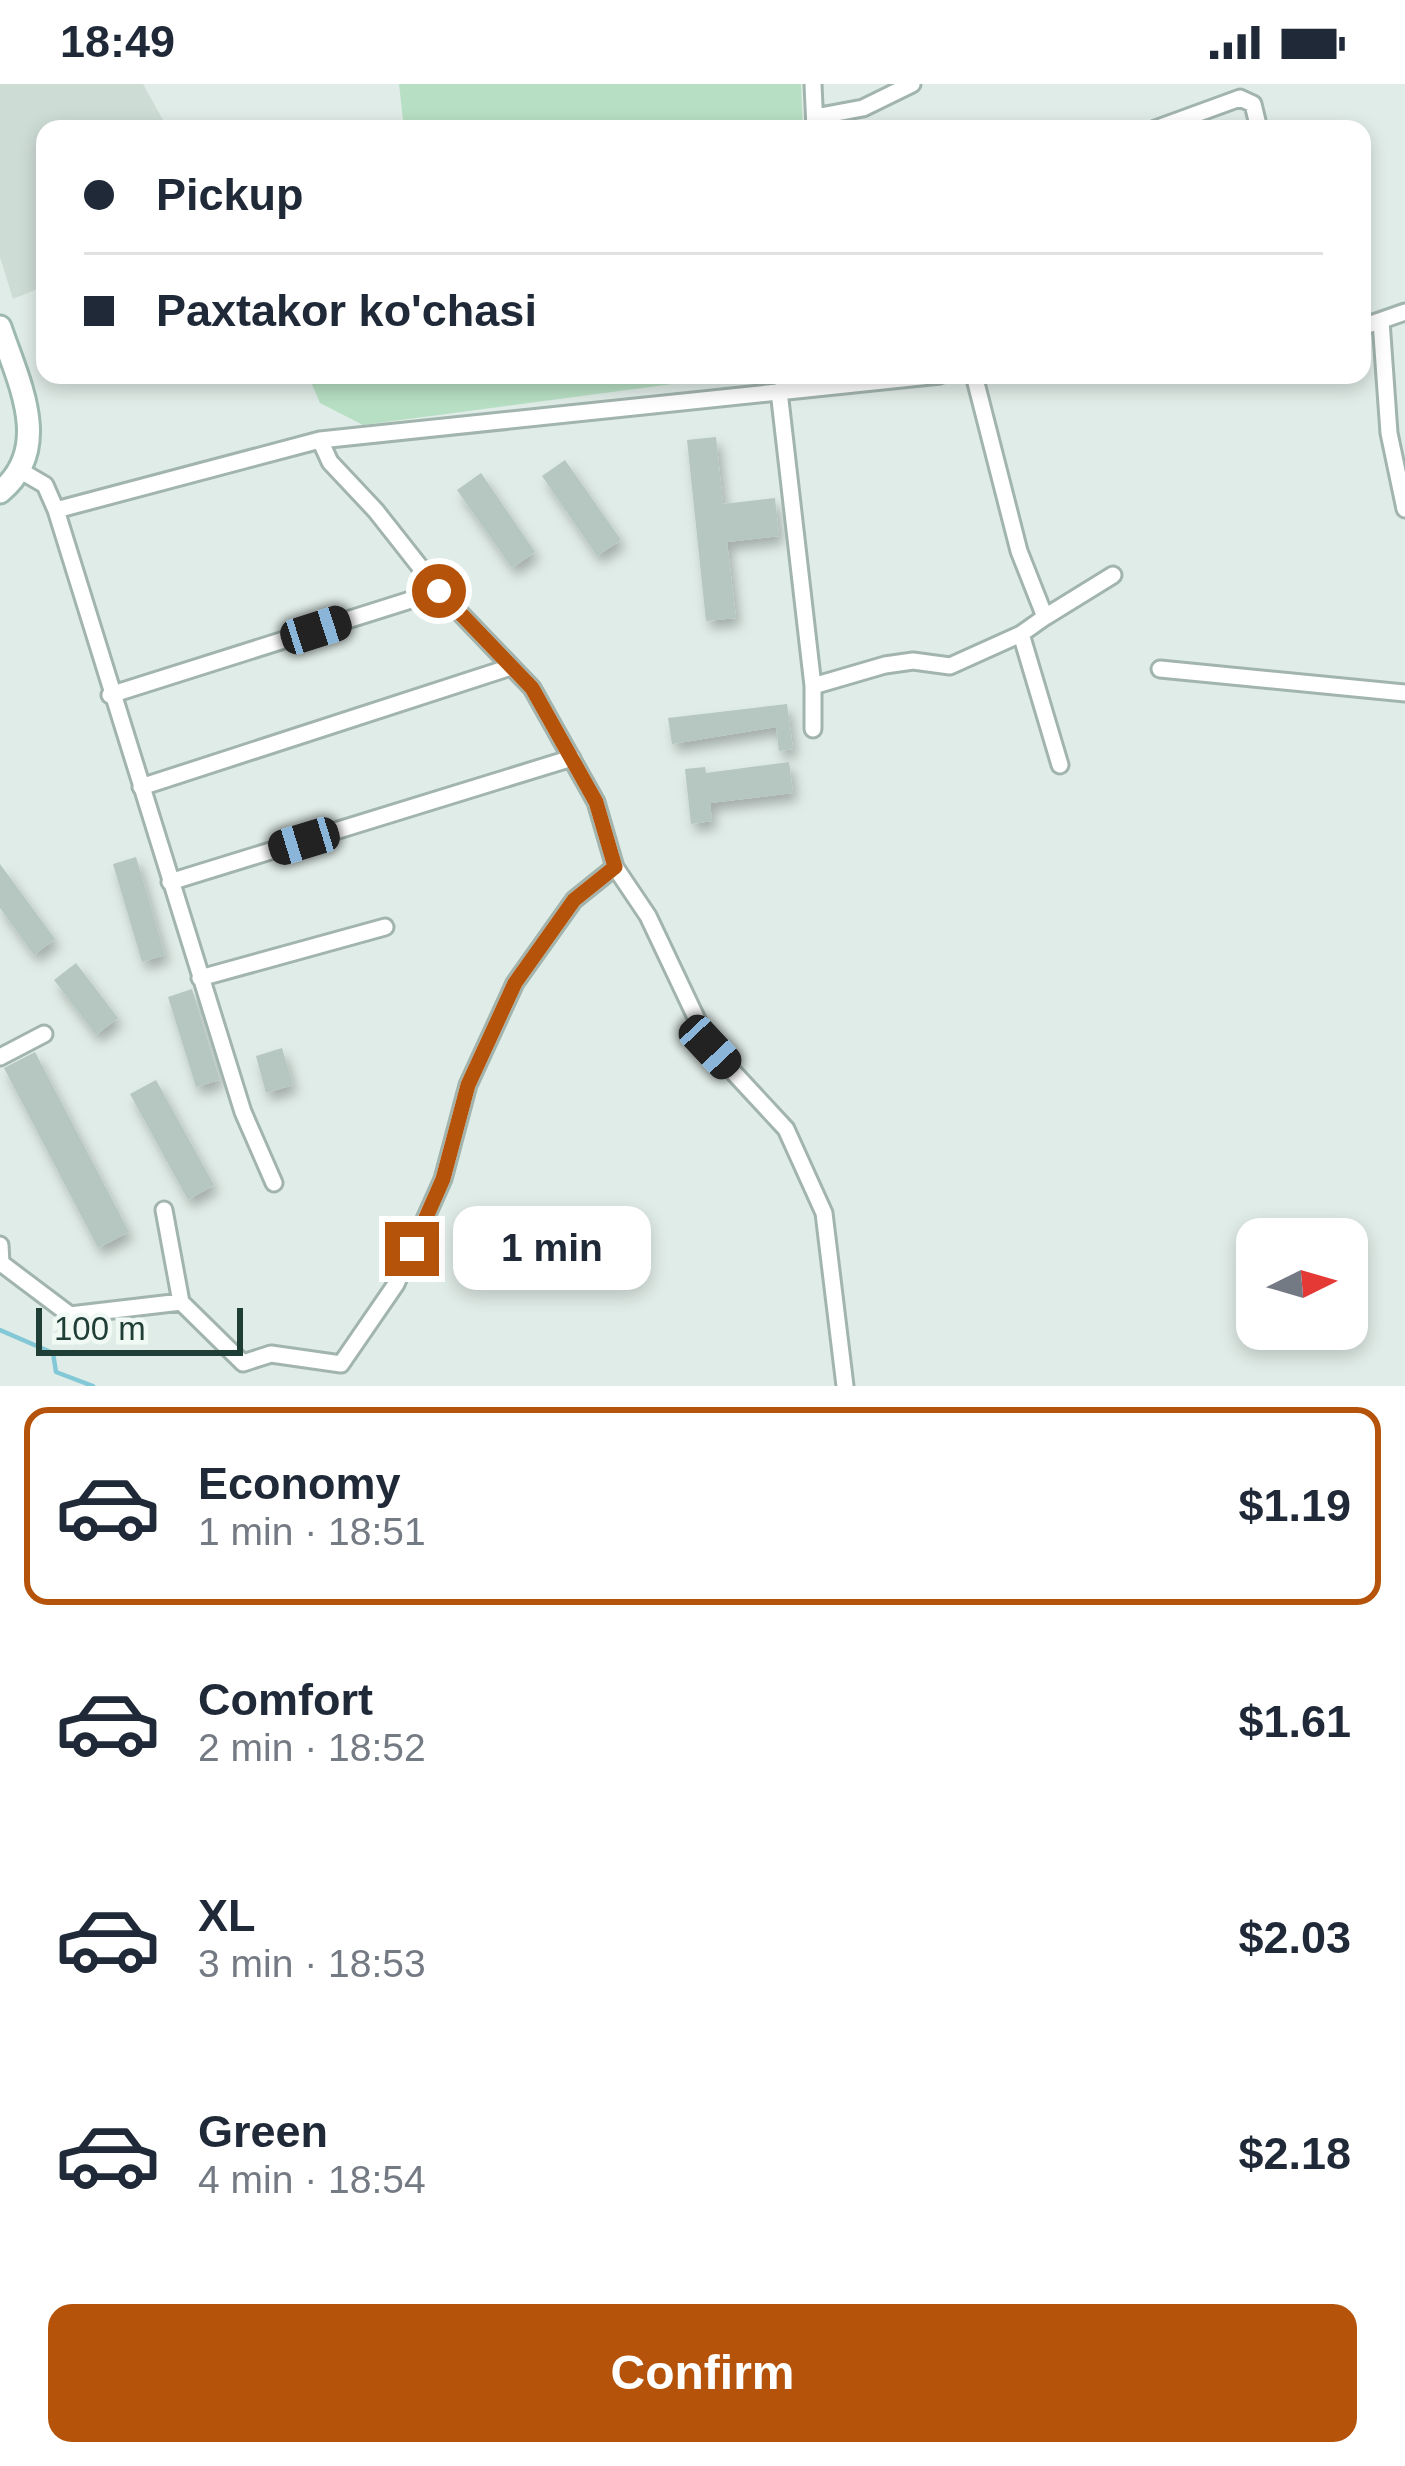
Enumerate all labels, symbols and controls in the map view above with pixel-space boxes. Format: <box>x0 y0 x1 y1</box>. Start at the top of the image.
text: 18:49 <box>60 16 175 67</box>
text: Pickup <box>156 169 304 220</box>
text: Paxtakor ko'chasi <box>156 285 537 336</box>
route start <box>412 564 466 618</box>
car <box>276 602 356 658</box>
car <box>264 813 344 869</box>
car <box>672 1008 748 1086</box>
callout: 1 min <box>454 1207 652 1291</box>
north arrow <box>1236 1218 1368 1350</box>
map controls <box>1236 1218 1368 1350</box>
route end <box>385 1222 439 1276</box>
text: 1 min <box>501 1226 603 1269</box>
scale bar <box>36 1302 243 1355</box>
text: 100 m <box>54 1310 146 1347</box>
icon: car <box>54 1452 162 1560</box>
text: Economy <box>198 1458 401 1509</box>
text: $1.19 <box>1238 1480 1351 1531</box>
text: 1 min · 18:51 <box>198 1510 426 1553</box>
icon: car <box>54 1668 162 1776</box>
text: Comfort <box>198 1674 373 1725</box>
text: $1.61 <box>1238 1696 1351 1747</box>
text: 2 min · 18:52 <box>198 1726 426 1769</box>
icon: car <box>54 1884 162 1992</box>
text: XL <box>198 1890 256 1941</box>
text: $2.03 <box>1238 1912 1351 1963</box>
text: 3 min · 18:53 <box>198 1942 426 1985</box>
icon: car <box>54 2100 162 2208</box>
text: Green <box>198 2106 328 2157</box>
text: $2.18 <box>1238 2128 1351 2179</box>
text: 4 min · 18:54 <box>198 2158 426 2201</box>
button: Confirm <box>48 2304 1357 2442</box>

